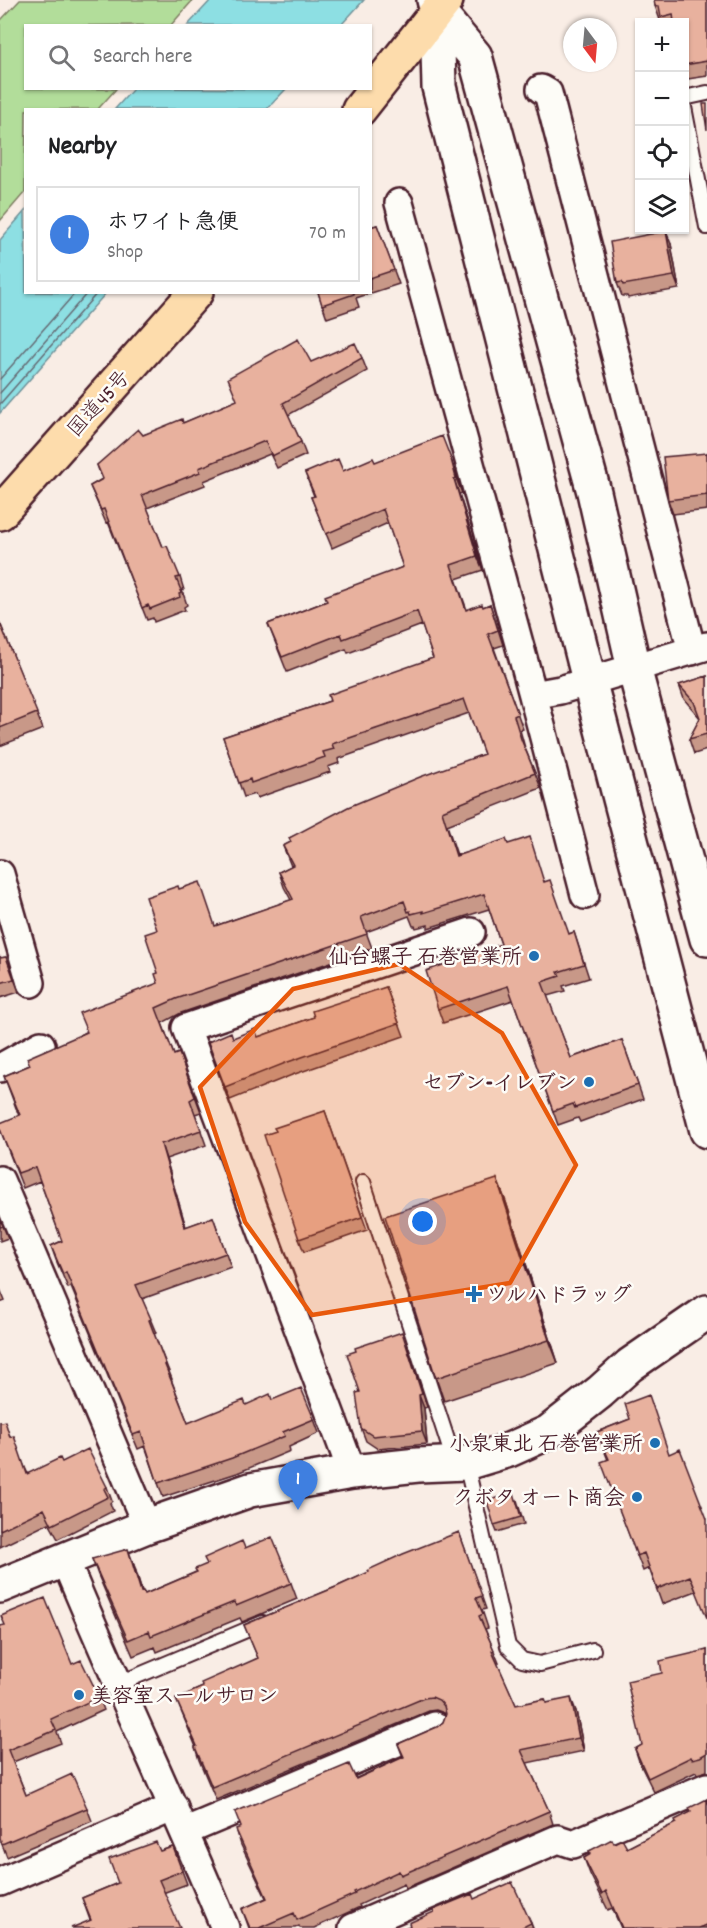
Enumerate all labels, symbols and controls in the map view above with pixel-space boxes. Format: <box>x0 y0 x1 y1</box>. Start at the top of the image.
north arrow <box>563 18 617 72</box>
map controls <box>635 18 689 234</box>
button: + <box>635 18 689 72</box>
search box <box>24 24 372 90</box>
icon: search <box>45 41 78 74</box>
text: Search here <box>93 42 192 73</box>
button: − <box>635 72 689 126</box>
button: locate <box>635 126 689 180</box>
text: Nearby <box>48 129 116 166</box>
button: layers <box>635 180 689 234</box>
text: ホワイト急便 <box>107 208 239 239</box>
text: 1 <box>67 220 72 248</box>
text: 70 m <box>309 220 346 248</box>
text: Shop <box>107 239 143 267</box>
street label: 国道45号 <box>62 365 139 445</box>
place label: 仙台螺子 石巻営業所 <box>328 944 522 974</box>
marker: 仙台螺子 石巻営業所 <box>527 949 541 963</box>
place label: セブン-イレブン <box>423 1070 577 1100</box>
marker: セブン-イレブン <box>582 1075 596 1089</box>
your location <box>408 1207 437 1236</box>
place label: ツルハドラッグ <box>486 1282 632 1312</box>
marker: ツルハドラッグ <box>467 1287 481 1301</box>
place label: 小泉東北 石巻営業所 <box>449 1431 643 1461</box>
marker: 小泉東北 石巻営業所 <box>648 1436 662 1450</box>
pin: 1 <box>278 1460 318 1510</box>
place label: クボタ オート商会 <box>452 1485 625 1515</box>
marker: クボタ オート商会 <box>630 1490 644 1504</box>
place label: 美容室スールサロン <box>91 1683 278 1713</box>
marker: 美容室スールサロン <box>72 1688 86 1702</box>

